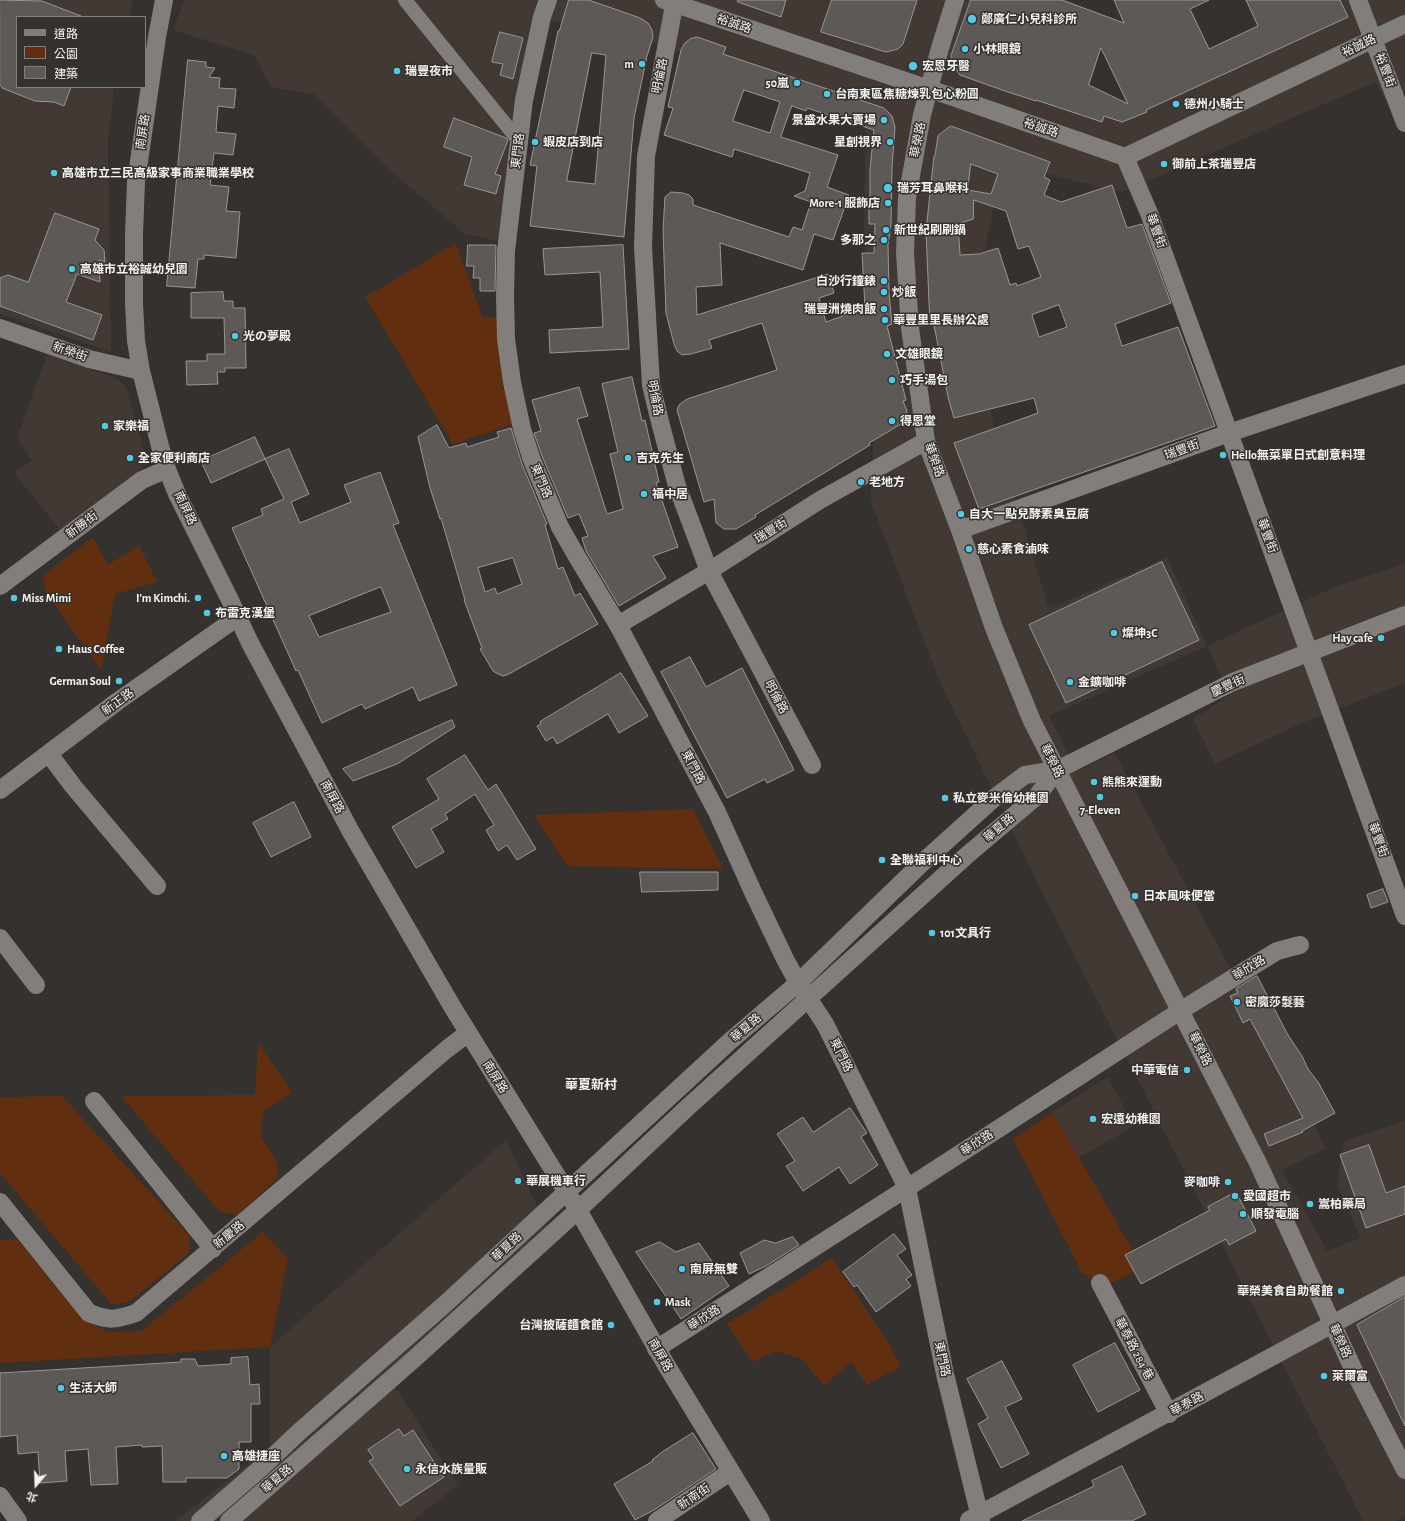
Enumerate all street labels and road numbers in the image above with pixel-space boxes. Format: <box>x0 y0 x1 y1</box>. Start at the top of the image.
street label: 裕誠路 <box>715 12 753 36</box>
street label: 裕誠路 <box>1340 32 1378 60</box>
street label: 裕豐街 <box>1372 51 1398 89</box>
street label: 明倫路 <box>649 57 671 95</box>
street label: 南屏路 <box>133 113 153 151</box>
street label: 裕誠路 <box>1022 115 1060 141</box>
street label: 華榮路 <box>907 121 929 159</box>
street label: 東門路 <box>509 132 527 170</box>
street label: 華豐街 <box>1143 212 1169 250</box>
street label: 新榮街 <box>51 339 89 365</box>
street label: 明倫路 <box>644 379 666 417</box>
street label: 瑞豐街 <box>1163 437 1201 463</box>
street label: 華榮路 <box>921 441 947 479</box>
street label: 東門路 <box>527 462 555 500</box>
street label: 南屏路 <box>171 489 199 527</box>
street label: 新勝街 <box>63 508 101 542</box>
street label: 瑞豐街 <box>752 515 790 547</box>
street label: 華豐街 <box>1254 517 1280 555</box>
street label: 慶豐街 <box>1209 672 1247 700</box>
street label: 明倫路 <box>761 678 791 716</box>
street label: 新正路 <box>99 686 137 718</box>
street label: 華榮路 <box>1037 742 1067 780</box>
street label: 東門路 <box>678 748 708 786</box>
street label: 南屏路 <box>317 778 347 816</box>
street label: 華夏路 <box>981 811 1017 845</box>
street label: 華豐街 <box>1365 821 1391 859</box>
street label: 華欣路 <box>1230 953 1268 983</box>
street label: 華夏路 <box>728 1011 764 1045</box>
street label: 華榮路 <box>1185 1030 1215 1068</box>
street label: 東門路 <box>827 1036 855 1074</box>
street label: 南屏路 <box>479 1058 511 1096</box>
street label: 華欣路 <box>958 1127 996 1159</box>
street label: 新慶路 <box>211 1218 247 1252</box>
street label: 華夏路 <box>489 1229 525 1265</box>
street label: 華欣路 <box>685 1302 723 1334</box>
street label: 華泰路 284 巷 <box>1111 1315 1157 1383</box>
street label: 華榮路 <box>1326 1322 1354 1360</box>
street label: 南屏路 <box>645 1336 675 1374</box>
street label: 東門路 <box>931 1340 953 1378</box>
street label: 華泰路 <box>1168 1389 1206 1419</box>
street label: 華夏路 <box>259 1462 295 1496</box>
street label: 新南街 <box>675 1481 713 1513</box>

